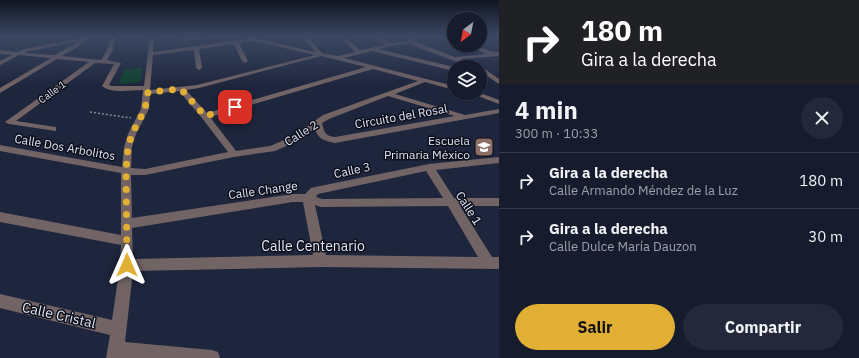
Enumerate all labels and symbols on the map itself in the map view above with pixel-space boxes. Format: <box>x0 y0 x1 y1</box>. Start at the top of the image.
north arrow <box>447 12 487 52</box>
street label: Calle 1 <box>36 78 68 106</box>
pin <box>218 90 252 124</box>
street label: Circuito del Rosal <box>354 100 448 132</box>
street label: Calle 2 <box>281 117 321 149</box>
street label: Calle Dos Arbolitos <box>13 131 117 163</box>
place label: Escuela Primaria México <box>384 133 471 162</box>
school or university icon: Escuela Primaria México <box>473 136 495 158</box>
street label: Calle 3 <box>332 159 372 181</box>
street label: Calle Change <box>227 178 299 202</box>
street label: Calle 1 <box>453 188 485 228</box>
street label: Calle Centenario <box>261 237 365 255</box>
position arrow <box>106 244 148 286</box>
street label: Calle Cristal <box>20 298 98 332</box>

